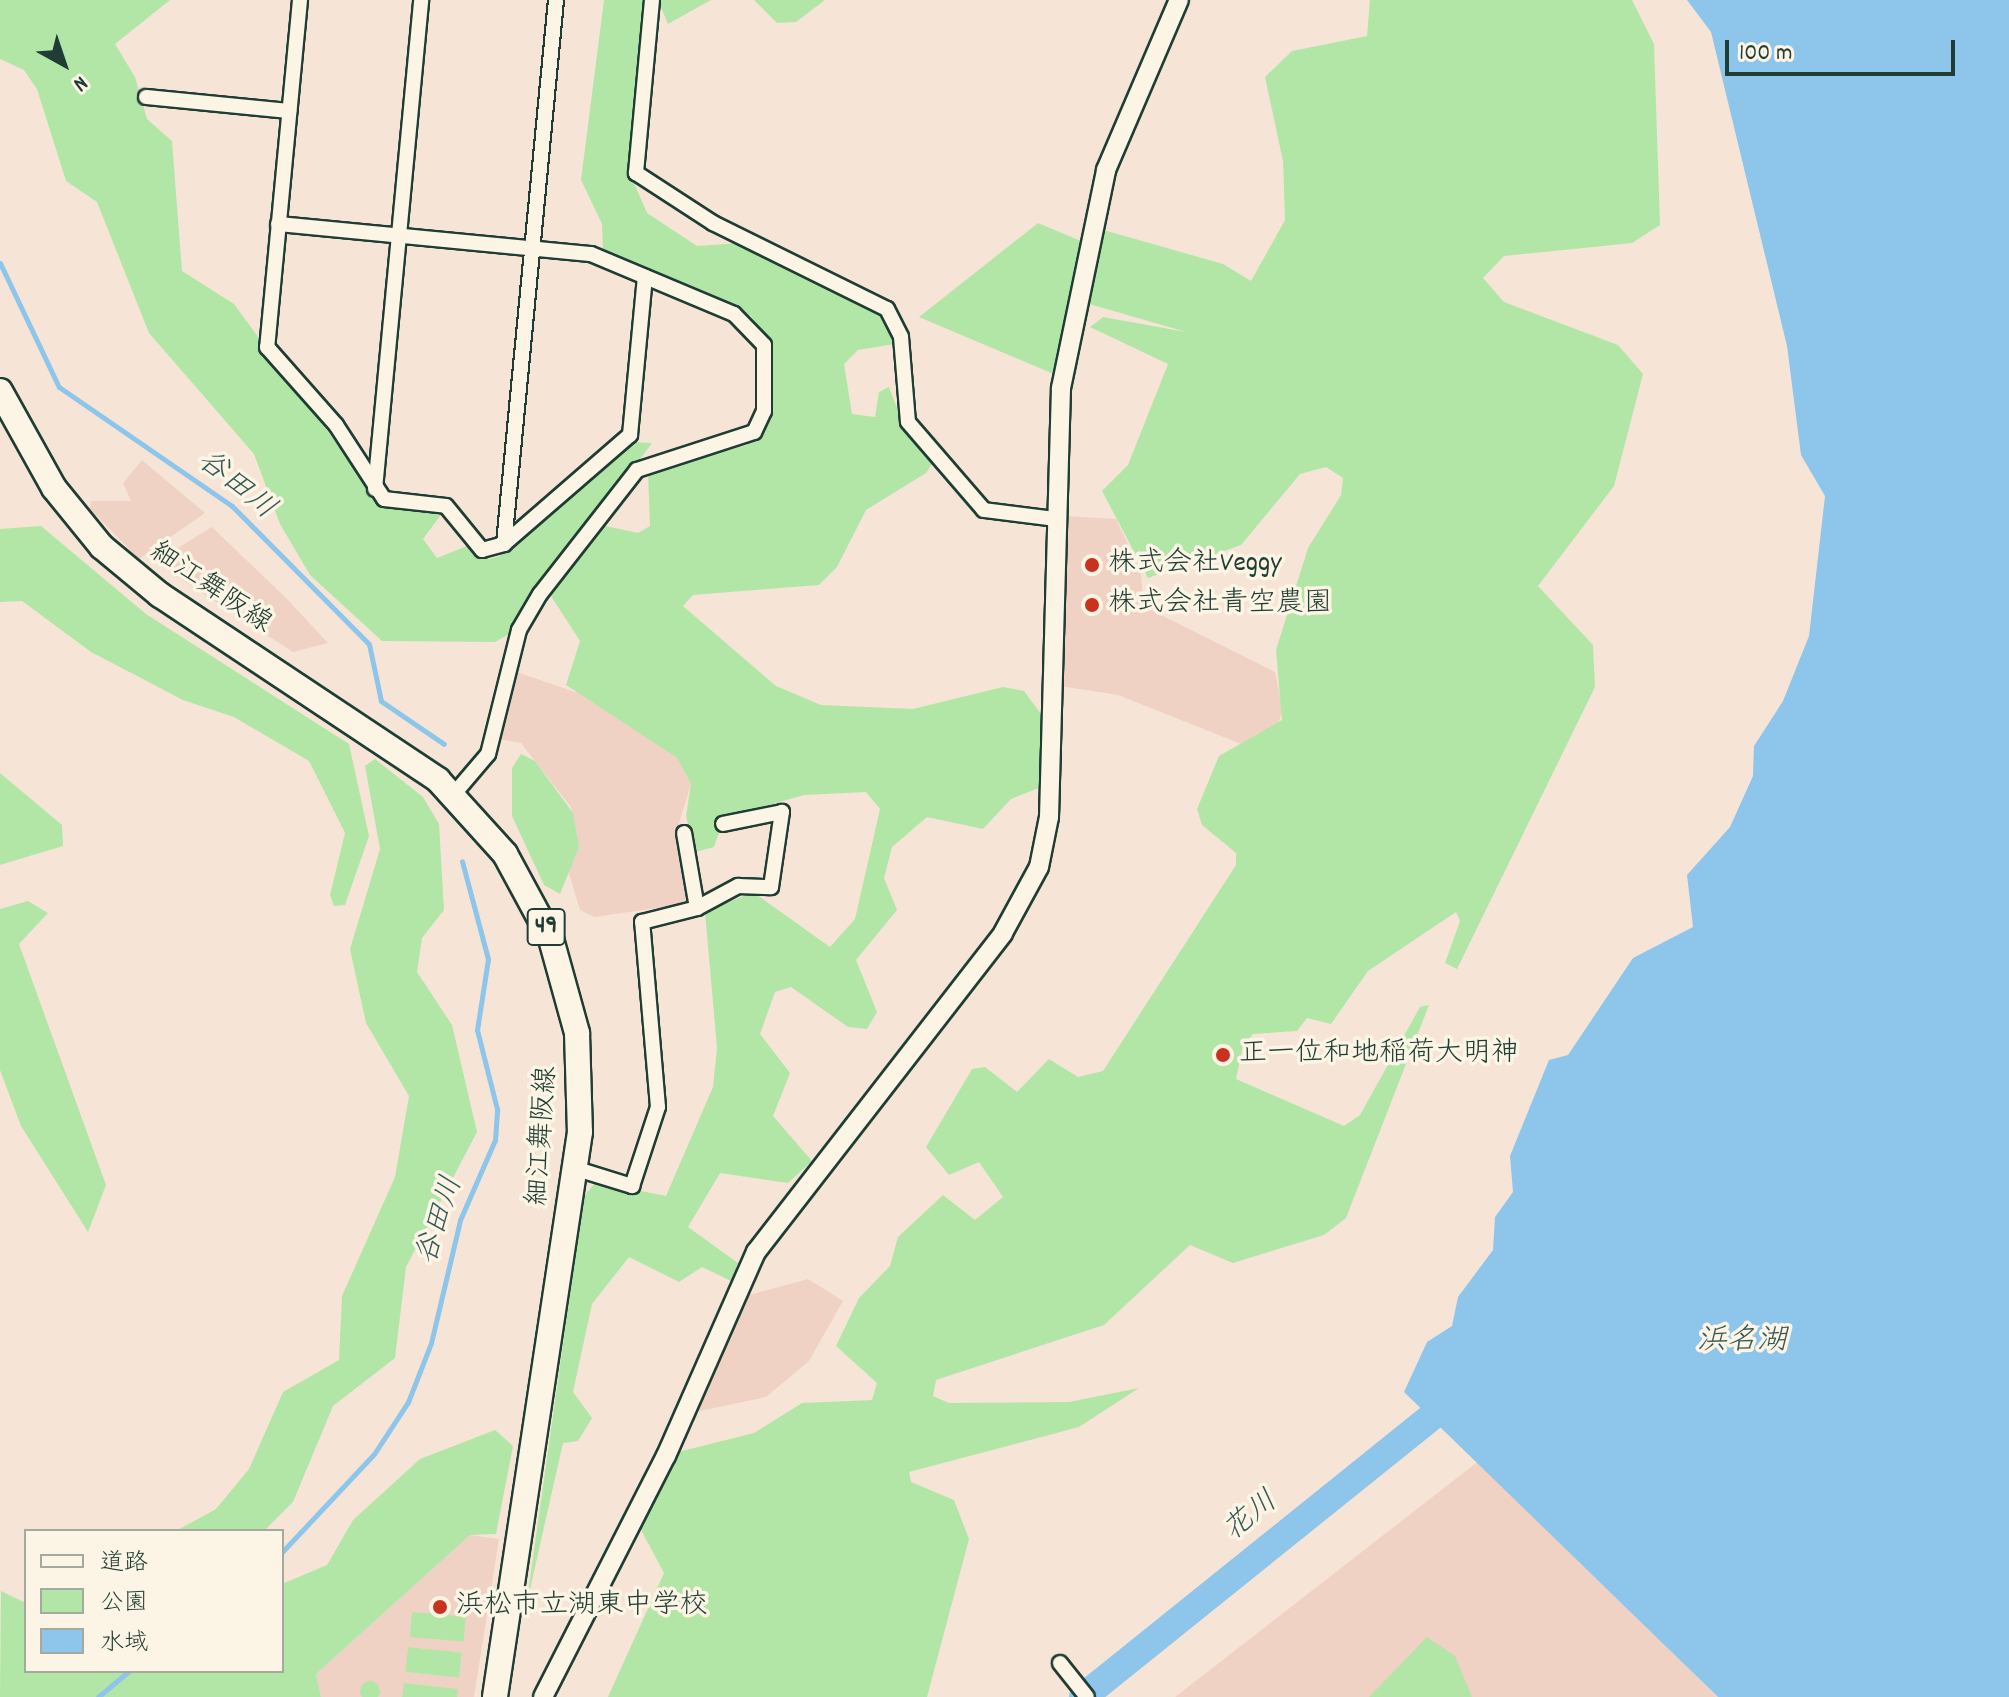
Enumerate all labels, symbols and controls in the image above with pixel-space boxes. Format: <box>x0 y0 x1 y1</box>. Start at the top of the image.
north arrow <box>24 24 104 104</box>
scale bar <box>1729 24 1959 74</box>
text: 100 m <box>1739 37 1792 71</box>
text: N <box>66 67 94 98</box>
water label: 谷田川 <box>189 445 281 529</box>
street label: 細江舞阪線 <box>143 536 277 642</box>
place label: 株式会社Veggy <box>1108 548 1282 582</box>
marker: 株式会社Veggy <box>1083 556 1101 574</box>
place label: 株式会社青空農園 <box>1108 588 1332 622</box>
marker: 株式会社青空農園 <box>1083 596 1101 614</box>
road number: 49 <box>526 905 566 949</box>
place label: 正一位和地稲荷大明神 <box>1239 1038 1519 1072</box>
marker: 正一位和地稲荷大明神 <box>1214 1046 1232 1064</box>
street label: 細江舞阪線 <box>522 1065 566 1207</box>
water label: 谷田川 <box>411 1173 473 1269</box>
water label: 浜名湖 <box>1697 1325 1787 1361</box>
water label: 花川 <box>1217 1485 1287 1551</box>
legend <box>24 1529 284 1673</box>
text: 道路 <box>100 1547 148 1581</box>
text: 公園 <box>100 1587 148 1621</box>
place label: 浜松市立湖東中学校 <box>456 1590 708 1624</box>
marker: 浜松市立湖東中学校 <box>431 1598 449 1616</box>
text: 水域 <box>100 1627 148 1661</box>

